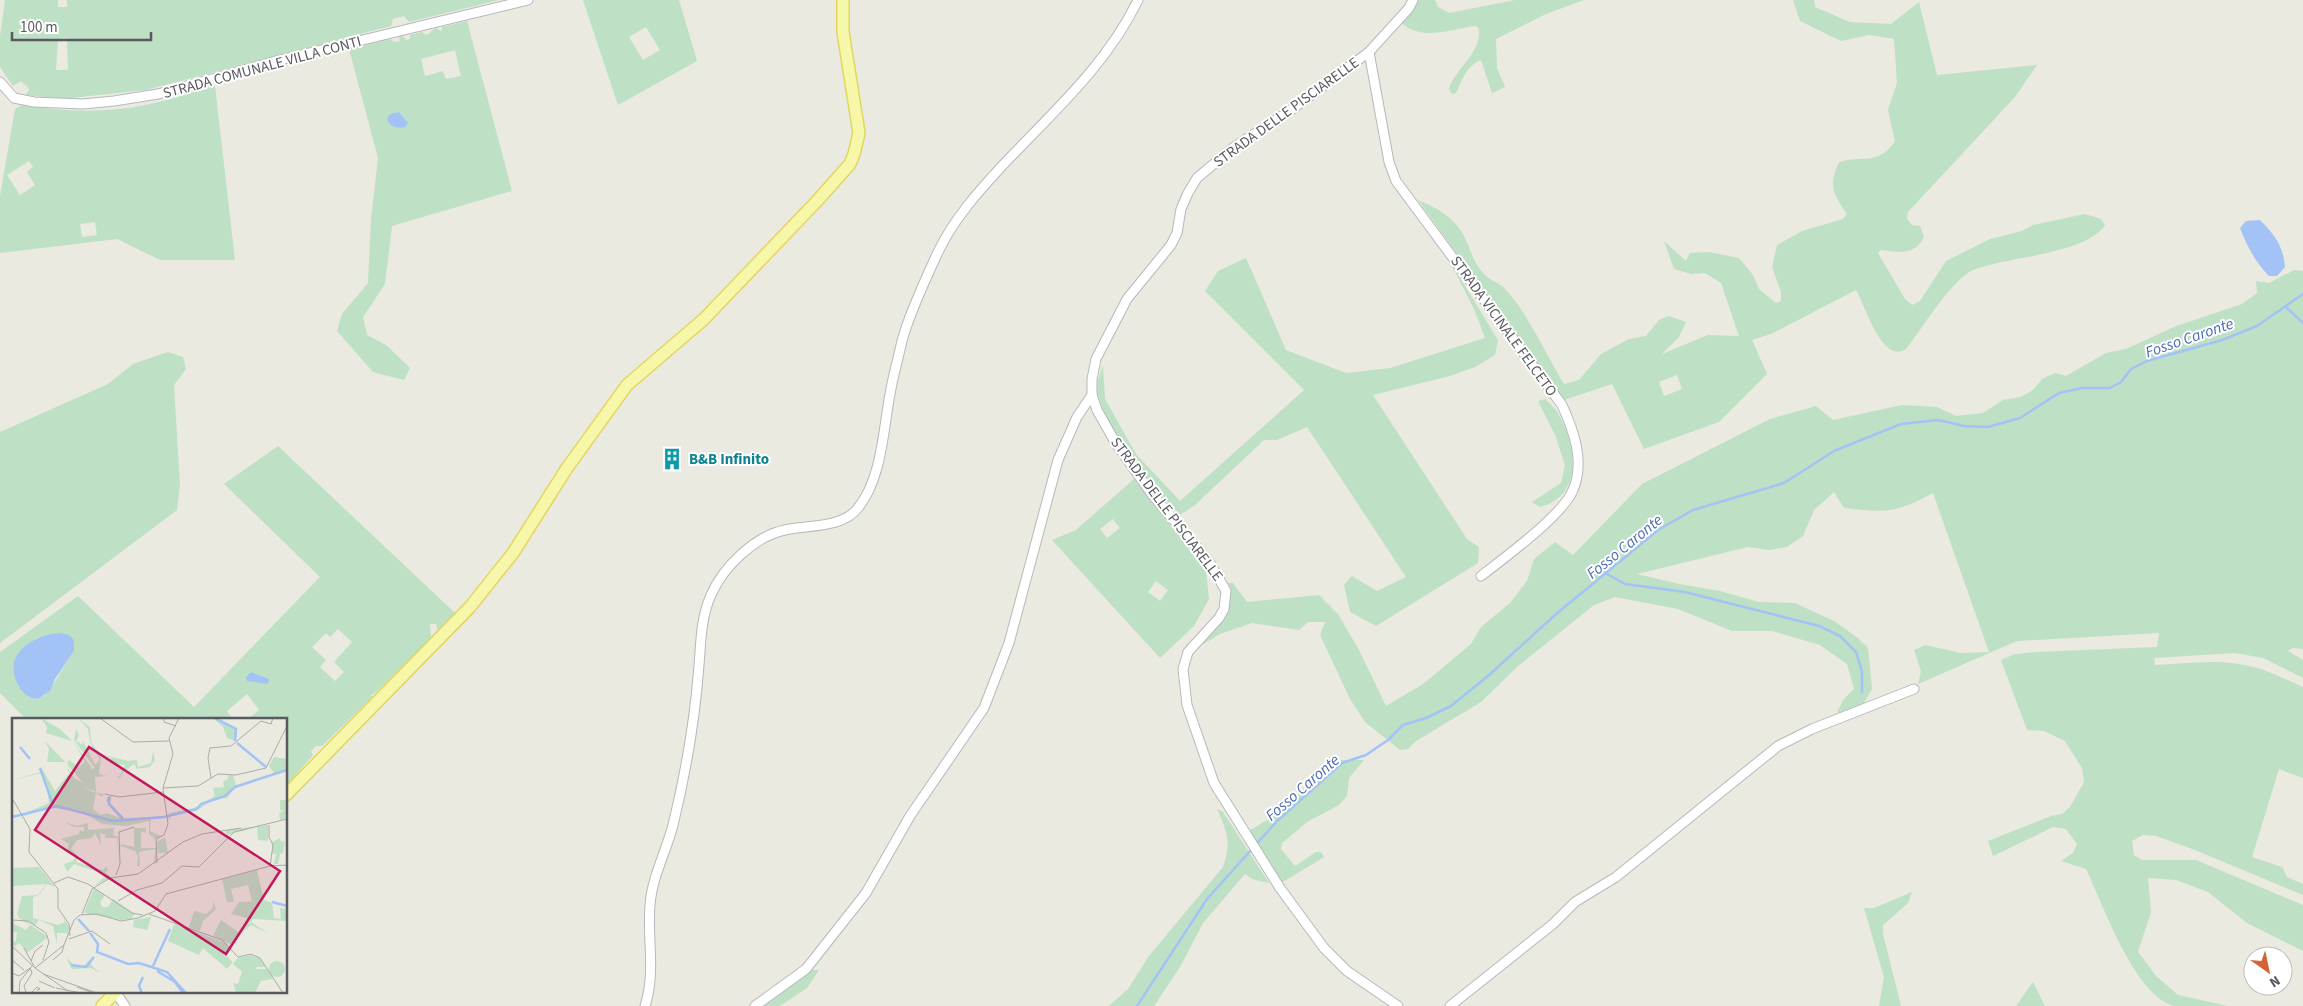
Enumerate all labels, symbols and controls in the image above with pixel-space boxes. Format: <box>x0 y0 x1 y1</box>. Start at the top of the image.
scale bar <box>12 10 151 42</box>
text: 100 m <box>20 17 58 38</box>
street label: STRADA COMUNALE VILLA CONTI <box>161 31 364 104</box>
street label: STRADA DELLE PISCIARELLE <box>1209 52 1363 172</box>
street label: STRADA VICINALE FELCETO <box>1445 252 1562 401</box>
water label: Fosso Caronte <box>2142 312 2237 363</box>
street label: STRADA DELLE PISCIARELLE <box>1105 433 1228 586</box>
building icon: B&B Infinito <box>659 446 685 472</box>
place label: B&B Infinito <box>689 449 769 470</box>
water label: Fosso Caronte <box>1582 509 1668 584</box>
inset map <box>12 718 288 994</box>
water label: Fosso Caronte <box>1261 749 1345 826</box>
north arrow <box>2243 946 2293 996</box>
text: N <box>2265 970 2284 992</box>

